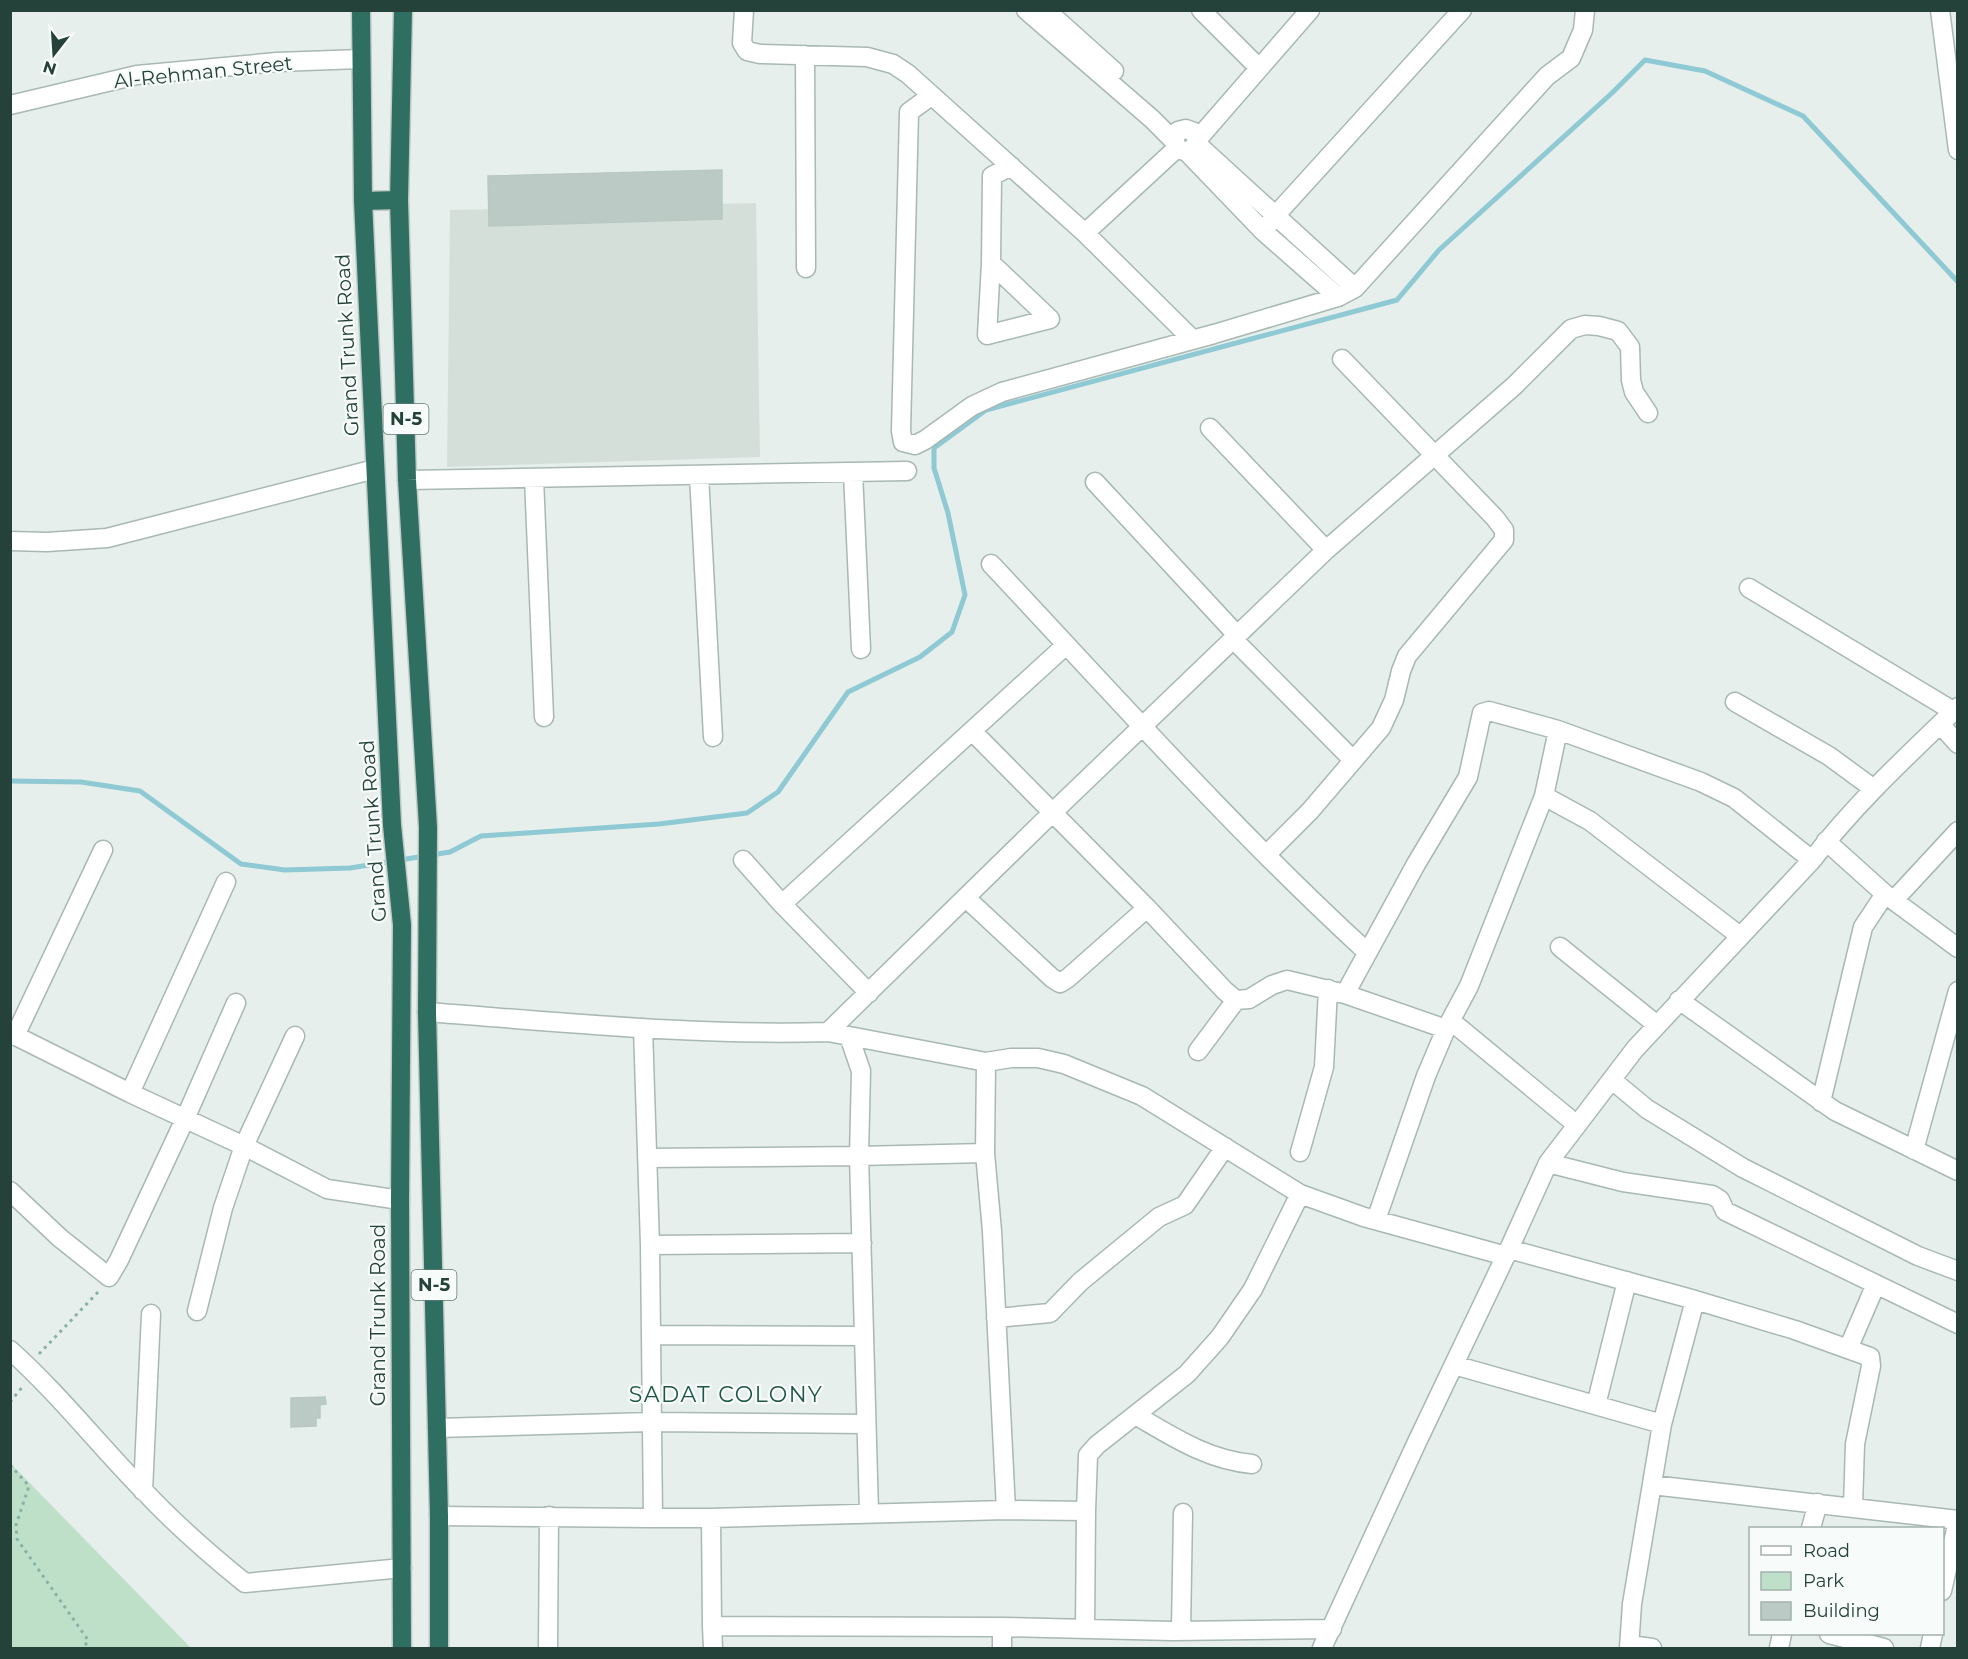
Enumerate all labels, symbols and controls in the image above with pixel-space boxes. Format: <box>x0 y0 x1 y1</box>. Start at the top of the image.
north arrow <box>24 24 84 84</box>
street label: Al-Rehman Street <box>112 51 294 93</box>
text: N <box>41 57 59 79</box>
street label: Grand Trunk Road <box>330 253 364 437</box>
road number: N-5 <box>384 404 428 434</box>
street label: Grand Trunk Road <box>355 739 391 923</box>
street label: Grand Trunk Road <box>366 1224 390 1406</box>
road number: N-5 <box>412 1270 456 1300</box>
district label: SADAT COLONY <box>629 1381 823 1408</box>
legend <box>1749 1527 1944 1635</box>
text: Road <box>1803 1540 1850 1562</box>
text: Park <box>1803 1570 1844 1592</box>
text: Building <box>1803 1600 1880 1622</box>

